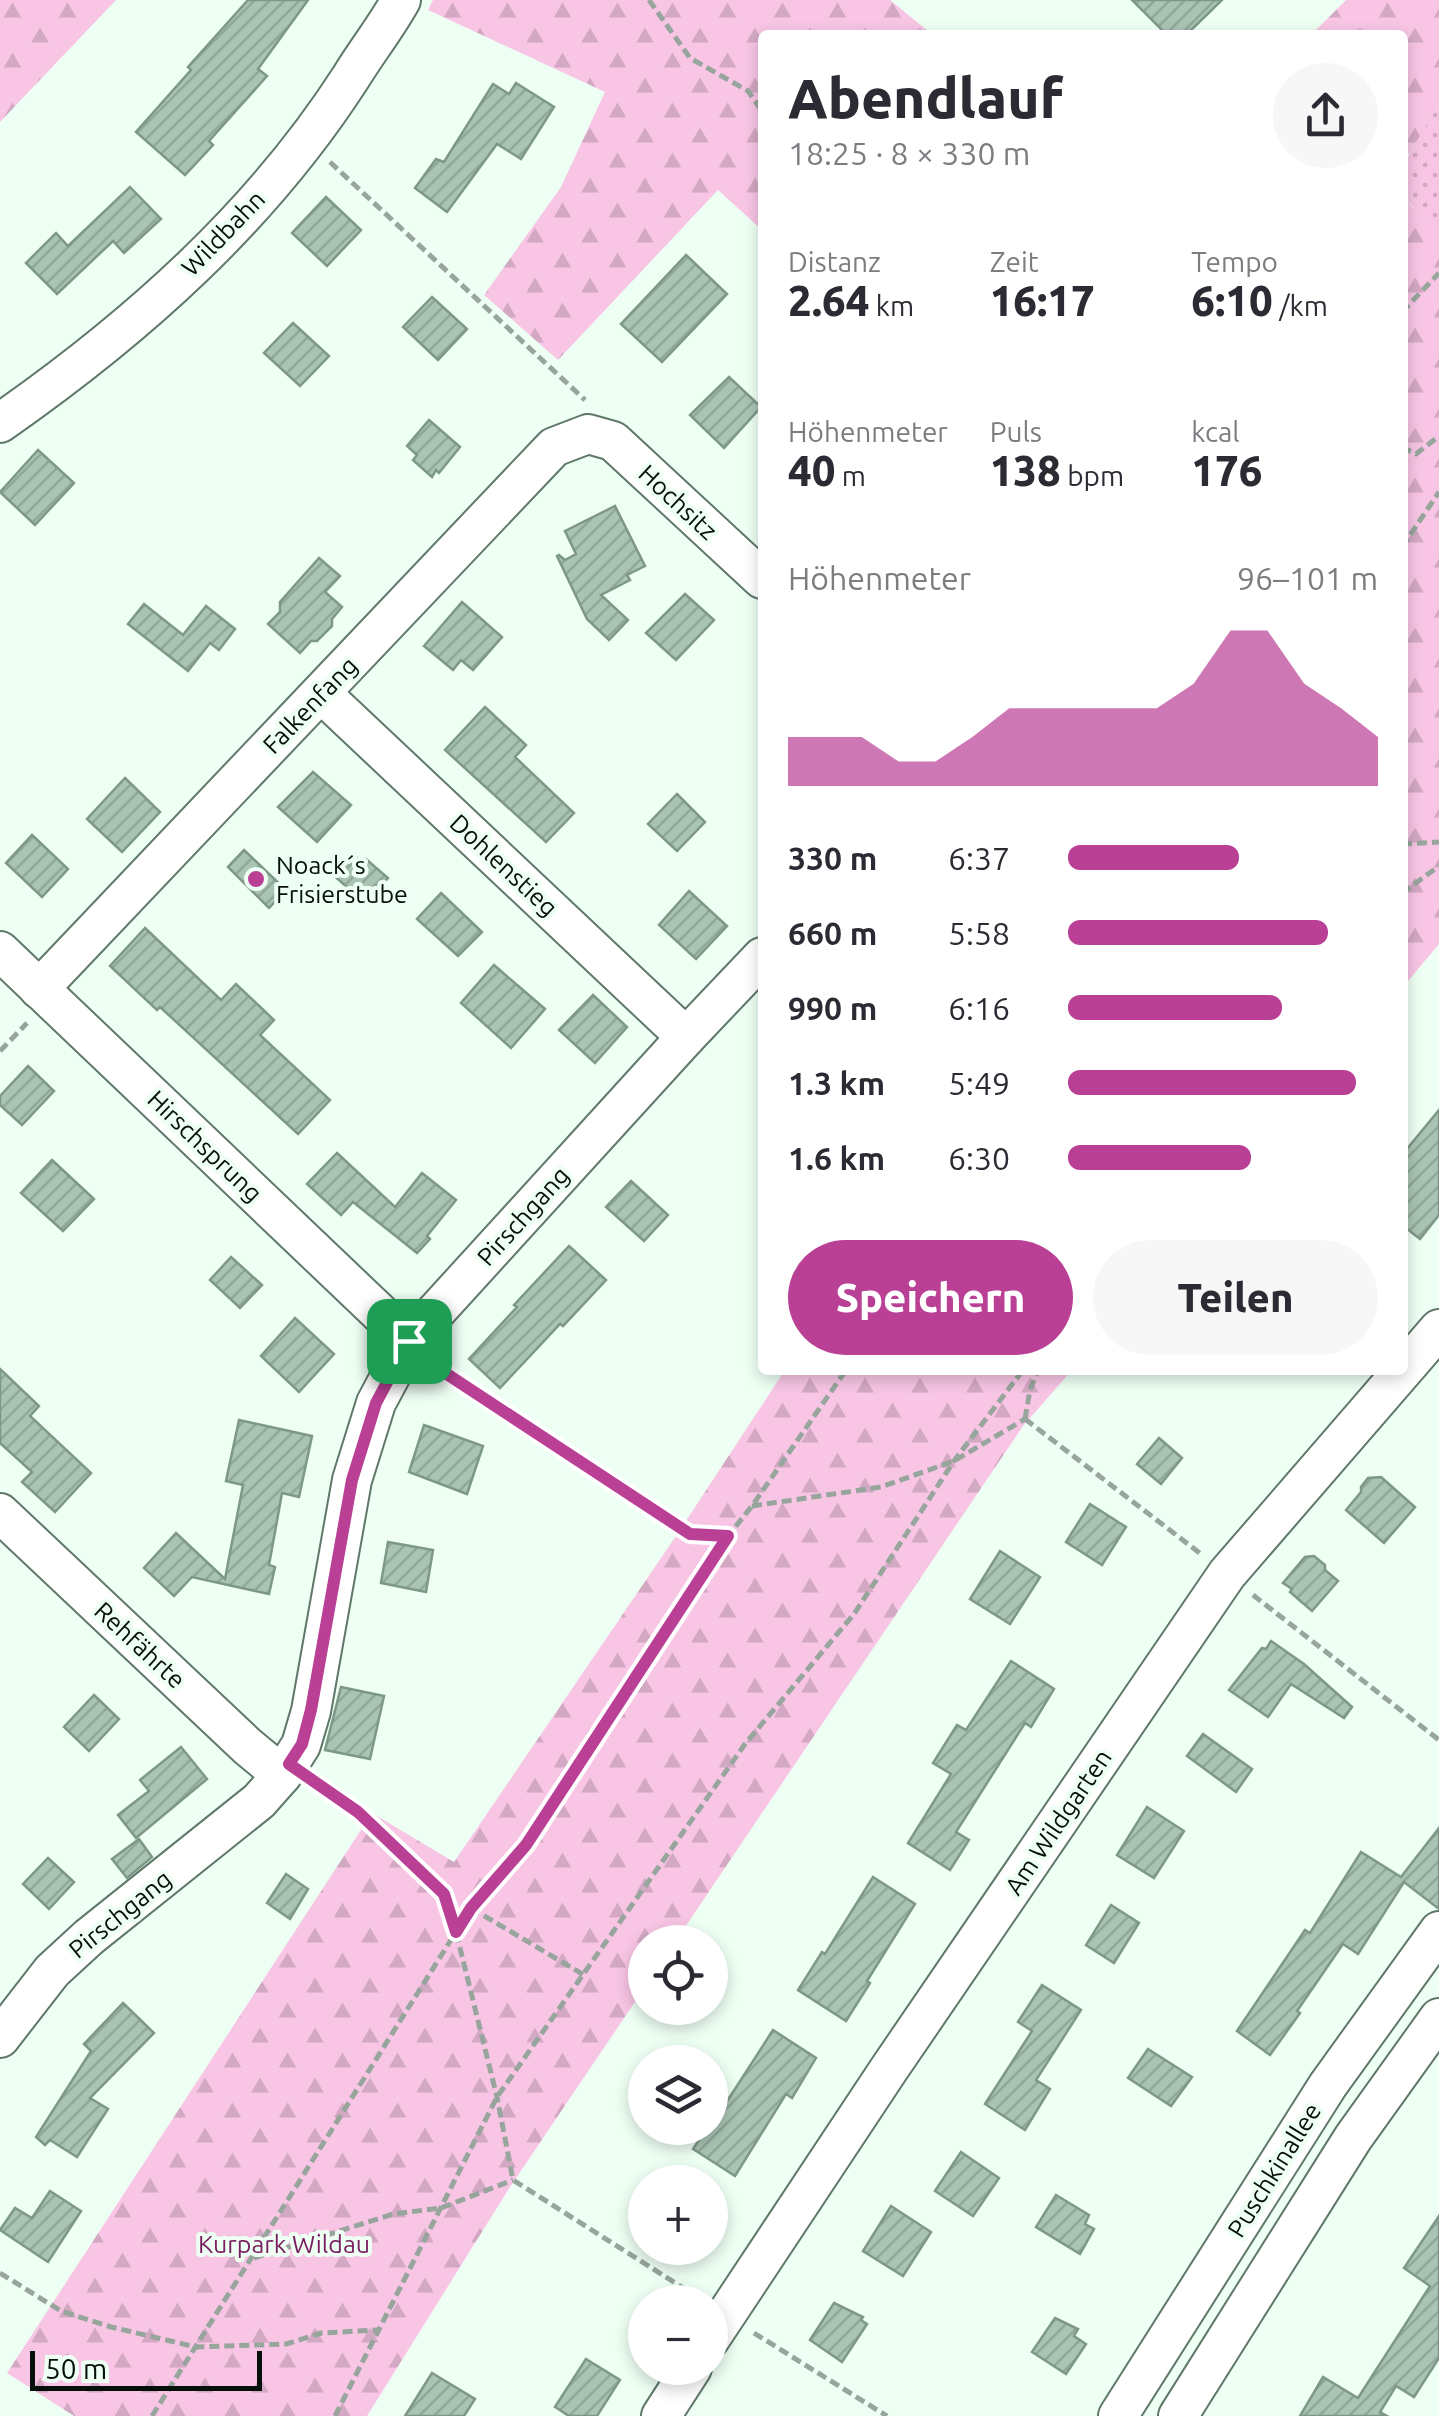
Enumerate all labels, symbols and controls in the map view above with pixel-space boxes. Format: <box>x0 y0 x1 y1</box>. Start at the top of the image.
button: share <box>1273 63 1378 168</box>
text: Abendlauf <box>788 67 1063 128</box>
text: 18:25 · 8 × 330 m <box>788 135 1030 171</box>
street label: Wildbahn <box>176 185 270 281</box>
text: Distanz <box>788 246 881 277</box>
text: Zeit <box>990 246 1039 277</box>
text: Tempo <box>1191 246 1278 277</box>
text: 2.64 <box>788 277 869 324</box>
text: 16:17 <box>990 277 1095 324</box>
text: 6:10 <box>1191 277 1273 324</box>
text: km <box>869 290 914 321</box>
text: /km <box>1273 290 1328 321</box>
text: Höhenmeter <box>788 416 948 447</box>
text: Puls <box>990 416 1042 447</box>
text: kcal <box>1191 416 1240 447</box>
text: 40 <box>788 447 835 494</box>
text: 138 <box>990 447 1061 494</box>
text: 176 <box>1191 447 1262 494</box>
street label: Hochsitz <box>633 459 723 545</box>
text: m <box>835 460 866 491</box>
text: bpm <box>1061 460 1124 491</box>
text: Höhenmeter <box>788 560 971 596</box>
text: 96–101 m <box>1237 560 1378 596</box>
street label: Falkenfang <box>257 651 363 759</box>
street label: Dohlenstieg <box>445 808 563 922</box>
text: 330 m <box>788 840 877 876</box>
text: 6:37 <box>948 840 1010 876</box>
place label: Noack´s Frisierstube <box>276 851 408 908</box>
marker: Noack´s Frisierstube <box>245 868 267 890</box>
text: 660 m <box>788 915 877 951</box>
text: 5:58 <box>948 915 1010 951</box>
text: 990 m <box>788 990 877 1026</box>
text: 6:16 <box>948 990 1010 1026</box>
text: 1.3 km <box>788 1065 885 1101</box>
text: 5:49 <box>948 1065 1010 1101</box>
street label: Hirschsprung <box>142 1085 268 1207</box>
text: 1.6 km <box>788 1140 885 1176</box>
text: 6:30 <box>948 1140 1010 1176</box>
street label: Pirschgang <box>471 1161 575 1271</box>
button: Speichern <box>788 1240 1073 1355</box>
button: Teilen <box>1093 1240 1378 1355</box>
pin <box>367 1299 452 1384</box>
icon: arrive <box>382 1314 437 1369</box>
street label: Rehfährte <box>89 1596 191 1694</box>
street label: Am Wildgarten <box>999 1744 1117 1900</box>
street label: Pirschgang <box>63 1864 177 1964</box>
map controls <box>628 1925 728 2385</box>
button: locate <box>628 1925 728 2025</box>
button: layers <box>628 2045 728 2145</box>
street label: Puschkinallee <box>1222 2098 1326 2242</box>
button: + <box>628 2165 728 2265</box>
park label: Kurpark Wildau <box>198 2230 370 2258</box>
button: − <box>628 2285 728 2385</box>
scale bar <box>30 2346 262 2390</box>
text: 50 m <box>45 2353 107 2384</box>

